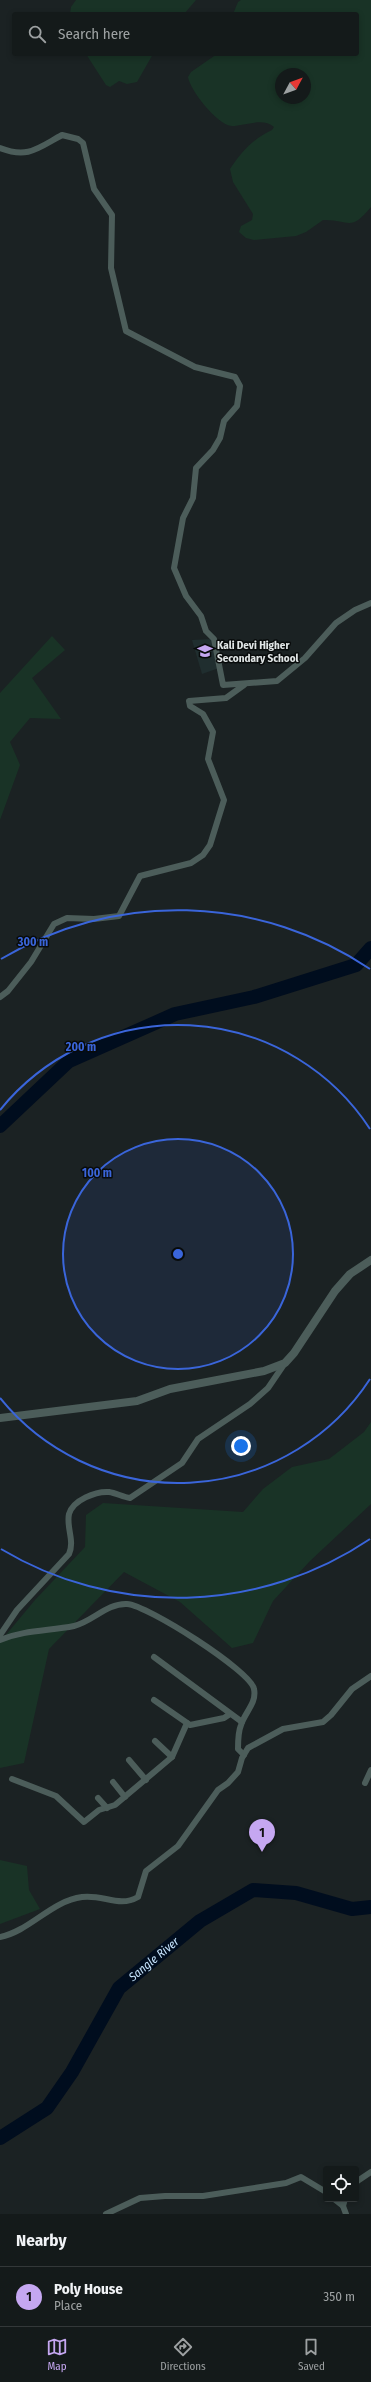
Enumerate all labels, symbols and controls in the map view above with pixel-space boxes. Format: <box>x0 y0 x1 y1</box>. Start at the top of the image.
search box <box>12 12 359 56</box>
icon: search <box>26 23 48 45</box>
text: Search here <box>58 25 130 43</box>
north arrow <box>275 68 311 104</box>
place label: Kali Devi Higher Secondary School <box>217 639 300 665</box>
school or university icon: Kali Devi Higher Secondary School <box>196 642 214 660</box>
text: 300 m <box>17 935 48 949</box>
text: 200 m <box>65 1040 96 1054</box>
text: 100 m <box>82 1166 112 1180</box>
centre of rings <box>171 1247 185 1261</box>
your location <box>231 1436 251 1456</box>
pin: 1 <box>249 1819 275 1852</box>
water label: Sangle River <box>125 1934 182 1985</box>
map controls <box>323 2166 359 2202</box>
button: locate <box>323 2166 359 2202</box>
text: Nearby <box>16 2230 67 2251</box>
text: Poly House <box>54 2280 123 2298</box>
text: 1 <box>26 2289 32 2304</box>
text: 350 m <box>323 2289 355 2304</box>
text: Place <box>54 2298 82 2313</box>
tab: Map <box>46 2336 68 2373</box>
tab: Directions <box>160 2336 206 2373</box>
tab: Saved <box>298 2336 325 2373</box>

